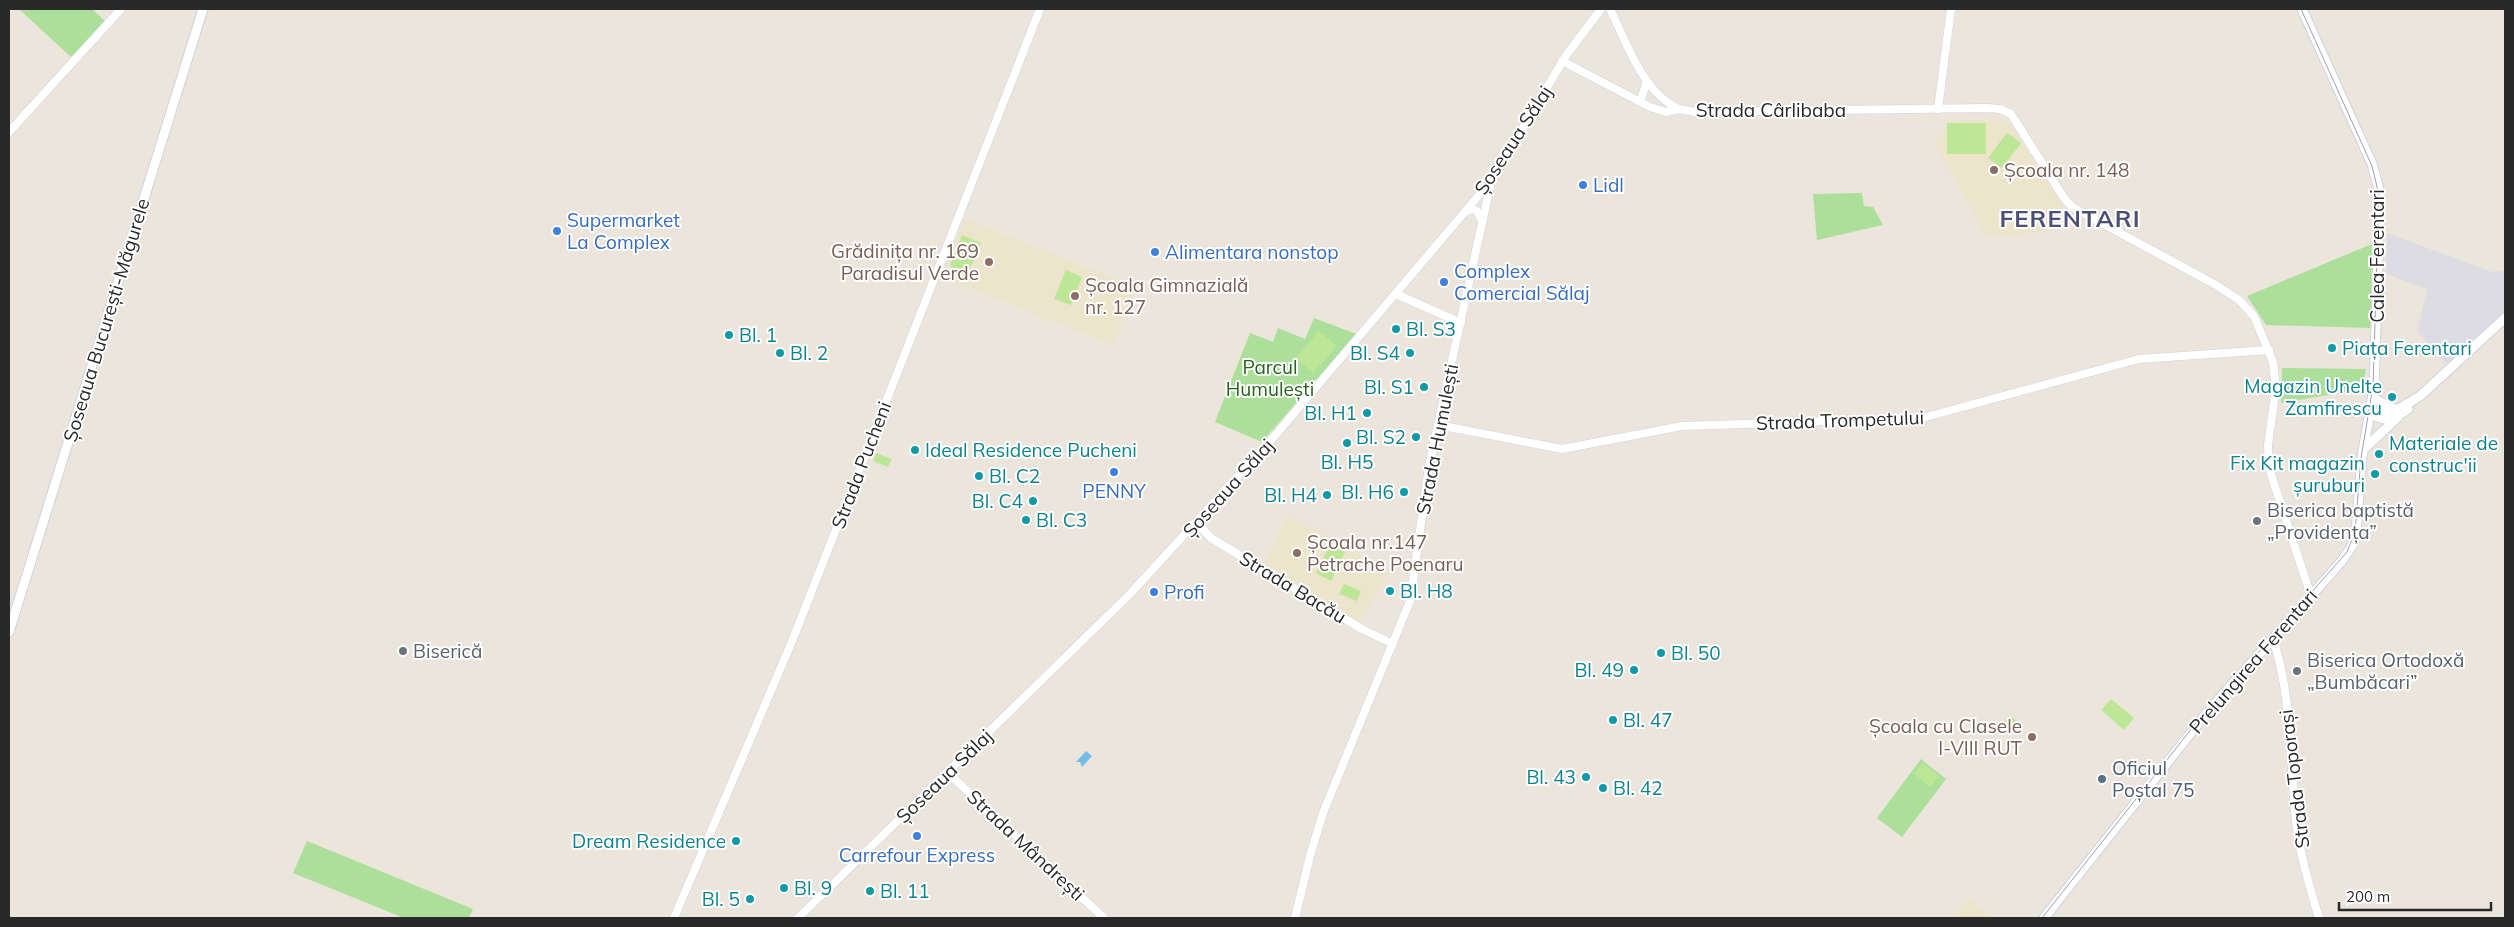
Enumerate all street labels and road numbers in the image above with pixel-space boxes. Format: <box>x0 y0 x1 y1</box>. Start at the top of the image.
street label: Șoseaua Sălaj <box>1469 81 1558 199</box>
street label: Strada Cârlibaba <box>1696 98 1846 122</box>
street label: Calea Ferentari <box>2365 189 2389 323</box>
street label: Șoseaua București-Măgurele <box>58 195 155 445</box>
street label: Strada Humulești <box>1411 362 1464 517</box>
street label: Strada Pucheni <box>826 398 896 532</box>
street label: Strada Trompetului <box>1756 405 1924 435</box>
street label: Șoseaua Sălaj <box>1177 434 1279 543</box>
street label: Strada Bacău <box>1235 546 1351 628</box>
street label: Prelungirea Ferentari <box>2184 584 2322 738</box>
street label: Strada Toporași <box>2274 708 2315 850</box>
street label: Șoseaua Sălaj <box>891 724 998 829</box>
street label: Strada Mândrești <box>961 784 1090 906</box>

